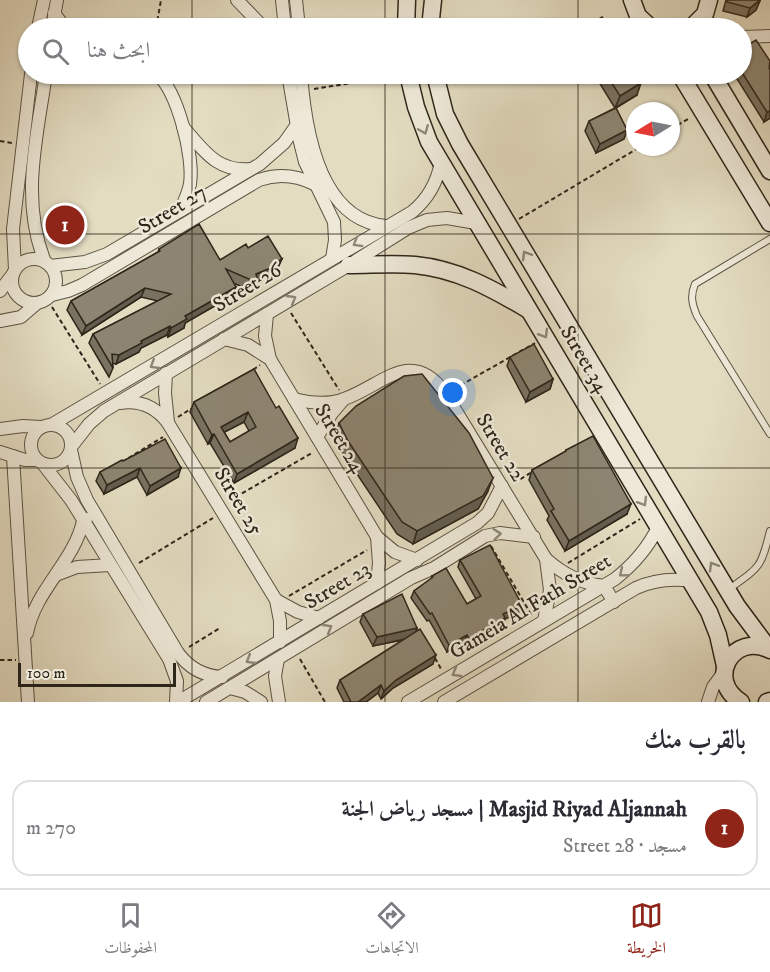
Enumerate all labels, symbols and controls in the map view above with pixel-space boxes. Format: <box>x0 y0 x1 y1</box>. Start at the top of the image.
search box <box>18 18 752 84</box>
icon: search <box>39 35 72 68</box>
text: ابحث هنا <box>87 37 150 64</box>
north arrow <box>626 102 680 156</box>
one-way arrow <box>417 123 429 134</box>
street label: Street 27 <box>134 179 211 240</box>
pin: 1 <box>46 202 84 248</box>
one-way arrow <box>353 236 363 248</box>
one-way arrow <box>521 251 533 261</box>
street label: Street 26 <box>208 257 287 318</box>
one-way arrow <box>286 294 296 306</box>
street label: Street 34 <box>554 321 615 399</box>
one-way arrow <box>536 328 548 338</box>
one-way arrow <box>150 357 160 369</box>
your location <box>438 378 467 407</box>
street label: Street 24 <box>308 399 370 479</box>
street label: Street 22 <box>470 409 531 487</box>
street label: Street 25 <box>208 463 269 540</box>
one-way arrow <box>636 496 648 506</box>
one-way arrow <box>492 528 502 541</box>
street label: Gameia Al Fath Street <box>445 548 616 665</box>
street label: Street 23 <box>300 556 375 616</box>
one-way arrow <box>709 562 721 572</box>
one-way arrow <box>619 565 630 576</box>
one-way arrow <box>322 624 332 636</box>
one-way arrow <box>246 653 256 664</box>
scale bar <box>18 660 176 688</box>
text: 100 m <box>27 663 66 683</box>
one-way arrow <box>452 666 462 678</box>
text: بالقرب منك <box>644 724 746 757</box>
text: Masjid Riyad Aljannah | مسجد رياض الجنة <box>342 796 687 823</box>
text: 270 m <box>26 816 76 841</box>
text: 1 <box>721 816 728 841</box>
text: مسجد · Street 28 <box>563 834 687 859</box>
tab: المحفوظات <box>104 899 157 963</box>
tab: الاتجاهات <box>365 899 419 963</box>
tab: الخريطة <box>627 899 666 963</box>

